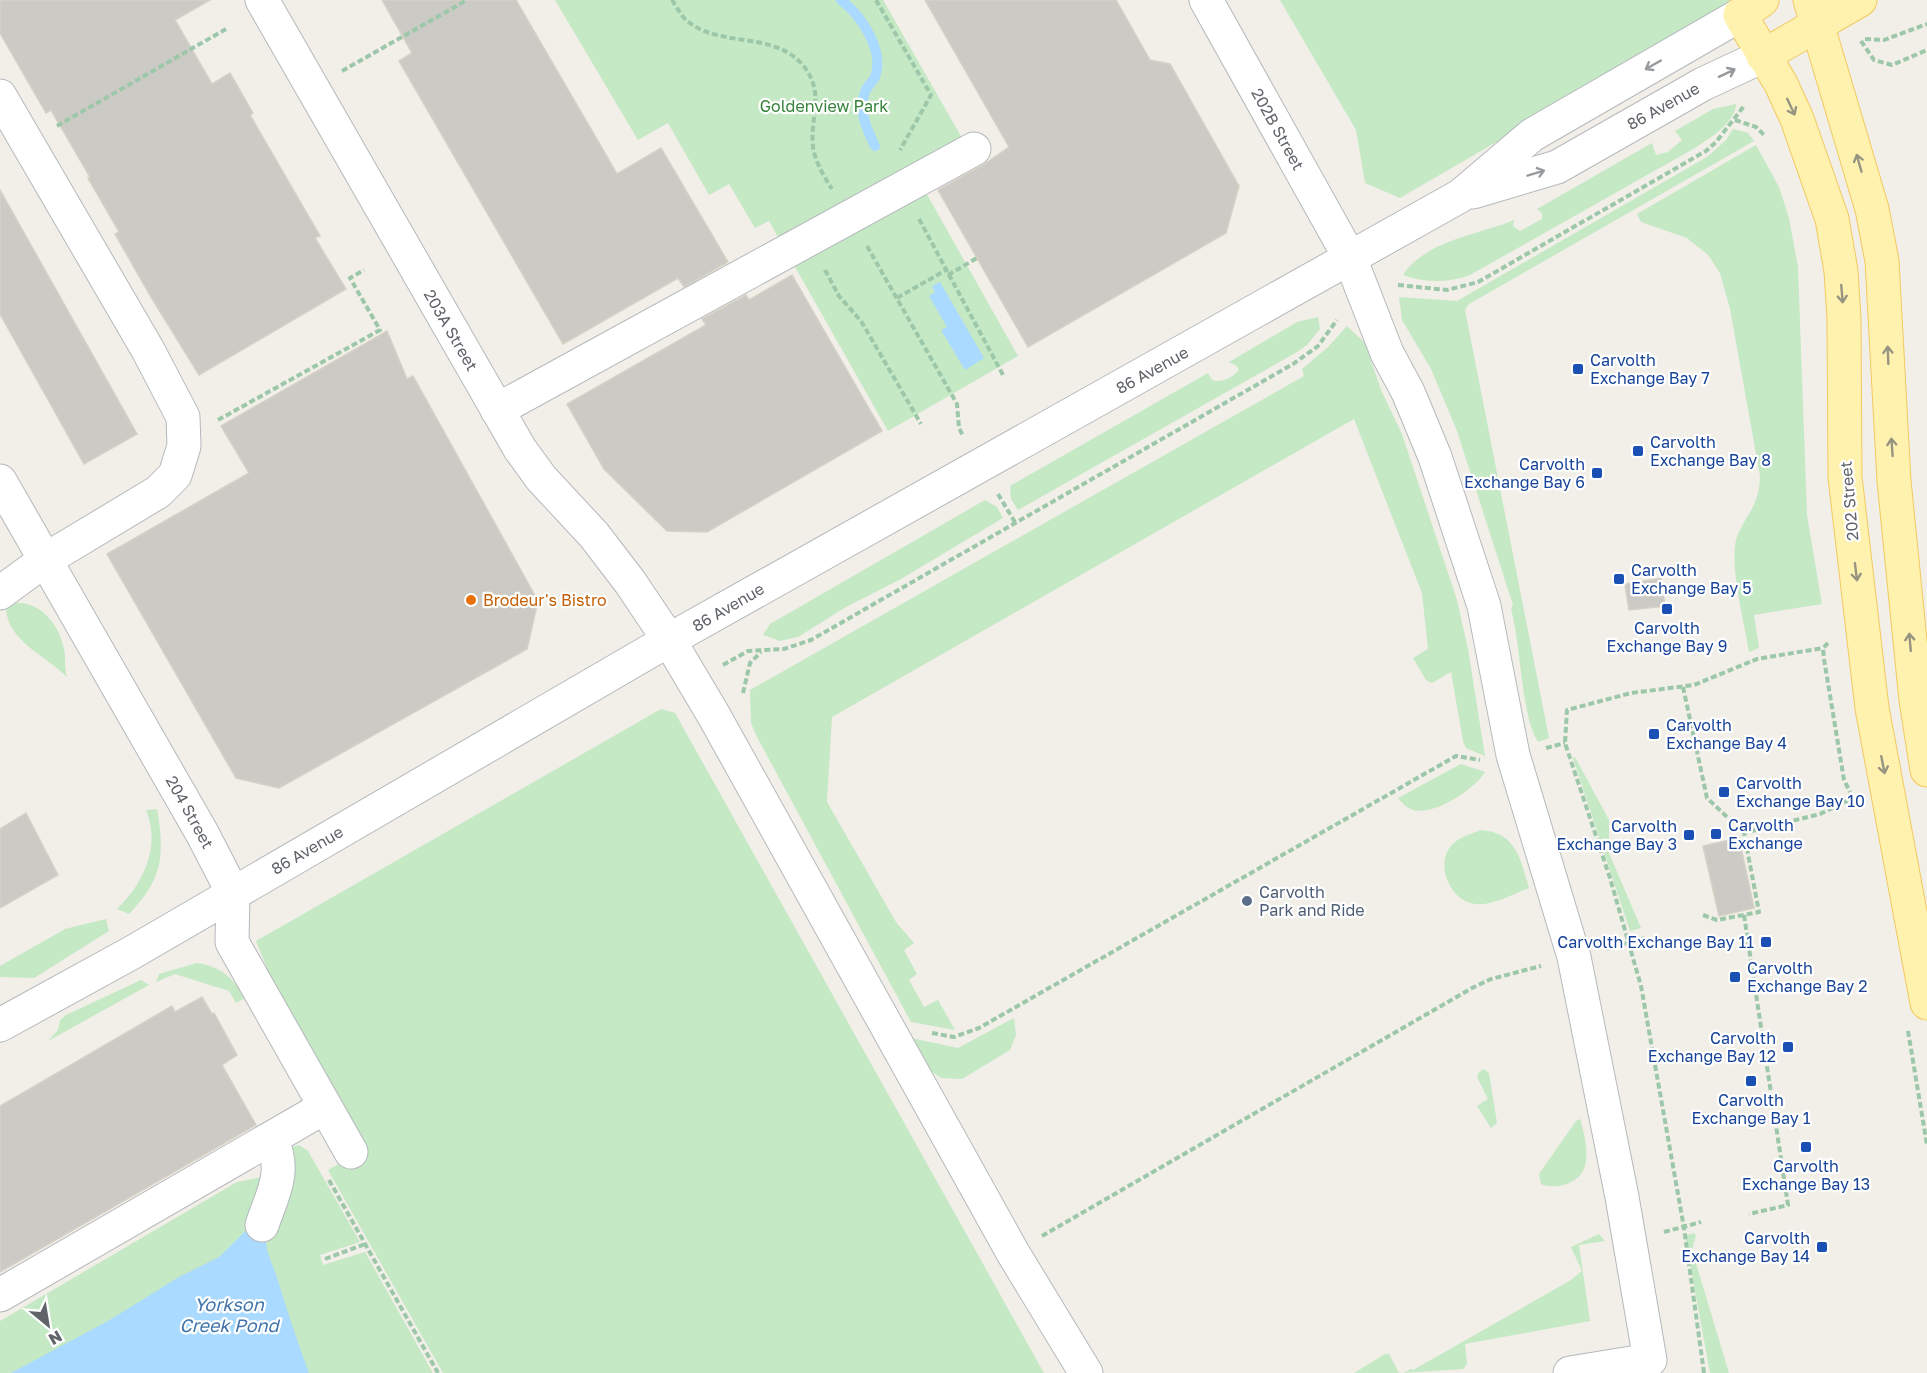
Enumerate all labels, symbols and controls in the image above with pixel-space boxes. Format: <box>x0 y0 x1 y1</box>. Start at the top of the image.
one-way arrow <box>1645 60 1663 71</box>
one-way arrow <box>1717 66 1735 78</box>
street label: 86 Avenue <box>1623 78 1703 134</box>
street label: 202B Street <box>1247 85 1309 173</box>
park label: Goldenview Park <box>760 96 888 116</box>
one-way arrow <box>1786 97 1798 115</box>
one-way arrow <box>1853 154 1864 173</box>
one-way arrow <box>1526 167 1545 178</box>
one-way arrow <box>1837 283 1848 303</box>
street label: 203A Street <box>420 286 482 374</box>
street label: 86 Avenue <box>1112 342 1192 398</box>
one-way arrow <box>1882 345 1893 365</box>
place label: Carvolth Exchange Bay 7 <box>1590 350 1710 388</box>
marker: Carvolth Exchange Bay 7 <box>1571 362 1585 376</box>
place label: Carvolth Exchange Bay 8 <box>1650 432 1771 470</box>
one-way arrow <box>1886 438 1897 458</box>
marker: Carvolth Exchange Bay 8 <box>1631 444 1645 458</box>
place label: Carvolth Exchange Bay 6 <box>1464 454 1585 492</box>
street label: 202 Street <box>1836 460 1862 542</box>
marker: Carvolth Exchange Bay 6 <box>1590 466 1604 480</box>
place label: Carvolth Exchange Bay 5 <box>1631 560 1751 598</box>
one-way arrow <box>1851 562 1862 582</box>
marker: Carvolth Exchange Bay 5 <box>1612 572 1626 586</box>
street label: 86 Avenue <box>688 578 768 636</box>
place label: Brodeur's Bistro <box>483 590 607 610</box>
marker: Brodeur's Bistro <box>464 593 478 607</box>
marker: Carvolth Exchange Bay 9 <box>1660 602 1674 616</box>
place label: Carvolth Exchange Bay 9 <box>1607 618 1727 656</box>
one-way arrow <box>1904 632 1915 652</box>
place label: Carvolth Exchange Bay 4 <box>1666 715 1787 753</box>
marker: Carvolth Exchange Bay 4 <box>1647 727 1661 741</box>
one-way arrow <box>1878 755 1889 775</box>
street label: 204 Street <box>162 772 218 852</box>
place label: Carvolth Exchange Bay 10 <box>1736 773 1865 811</box>
marker: Carvolth Exchange Bay 10 <box>1717 785 1731 799</box>
place label: Carvolth Exchange <box>1728 815 1803 853</box>
place label: Carvolth Exchange Bay 3 <box>1556 816 1677 854</box>
street label: 86 Avenue <box>267 821 347 879</box>
marker: Carvolth Exchange <box>1709 827 1723 841</box>
marker: Carvolth Exchange Bay 3 <box>1682 828 1696 842</box>
place label: Carvolth Park and Ride <box>1259 882 1365 920</box>
marker: Carvolth Park and Ride <box>1240 894 1254 908</box>
place label: Carvolth Exchange Bay 11 <box>1557 932 1754 952</box>
marker: Carvolth Exchange Bay 11 <box>1759 935 1773 949</box>
place label: Carvolth Exchange Bay 2 <box>1747 958 1867 996</box>
marker: Carvolth Exchange Bay 2 <box>1728 970 1742 984</box>
place label: Carvolth Exchange Bay 12 <box>1648 1028 1776 1066</box>
marker: Carvolth Exchange Bay 12 <box>1781 1040 1795 1054</box>
marker: Carvolth Exchange Bay 1 <box>1744 1074 1758 1088</box>
place label: Carvolth Exchange Bay 1 <box>1692 1090 1811 1128</box>
marker: Carvolth Exchange Bay 13 <box>1799 1140 1813 1154</box>
place label: Carvolth Exchange Bay 13 <box>1742 1156 1870 1194</box>
place label: Carvolth Exchange Bay 14 <box>1681 1228 1810 1266</box>
marker: Carvolth Exchange Bay 14 <box>1815 1240 1829 1254</box>
water label: Yorkson Creek Pond <box>179 1293 281 1336</box>
north arrow <box>18 1295 78 1355</box>
text: N <box>45 1326 66 1350</box>

